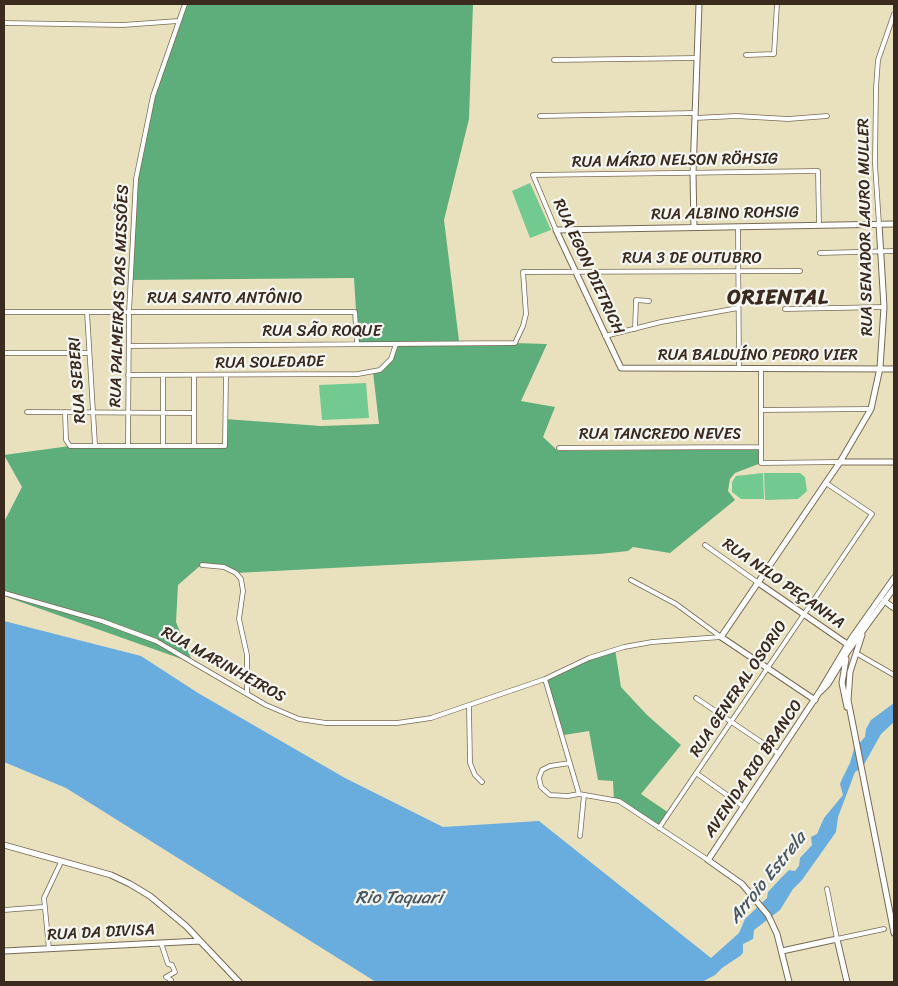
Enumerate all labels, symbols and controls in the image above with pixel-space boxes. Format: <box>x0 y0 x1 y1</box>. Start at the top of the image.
street label: RUA SENADOR LAURO MULLER <box>854 118 878 336</box>
street label: RUA MÁRIO NELSON RÖHSIG <box>572 150 778 172</box>
street label: RUA PALMEIRAS DAS MISSÕES <box>107 184 133 408</box>
street label: RUA EGON DIETRICH <box>548 196 628 338</box>
street label: RUA ALBINO ROHSIG <box>651 203 799 225</box>
street label: RUA 3 DE OUTUBRO <box>622 249 762 269</box>
district label: ORIENTAL <box>728 286 828 312</box>
street label: RUA SANTO ANTÔNIO <box>147 289 303 309</box>
street label: RUA SÃO ROQUE <box>263 322 381 342</box>
street label: RUA SEBERI <box>65 336 91 424</box>
street label: RUA BALDUÍNO PEDRO VIER <box>658 346 858 366</box>
street label: RUA SOLEDADE <box>215 352 325 374</box>
street label: RUA TANCREDO NEVES <box>579 425 741 445</box>
street label: RUA NILO PEÇANHA <box>718 535 848 633</box>
street label: RUA GENERAL OSORIO <box>686 617 792 761</box>
street label: RUA MARINHEIROS <box>158 623 288 707</box>
street label: AVENIDA RIO BRANCO <box>701 697 807 841</box>
water label: Arroio Estrela <box>725 828 811 928</box>
water label: Rio Taquari <box>356 887 442 909</box>
street label: RUA DA DIVISA <box>47 921 155 945</box>

